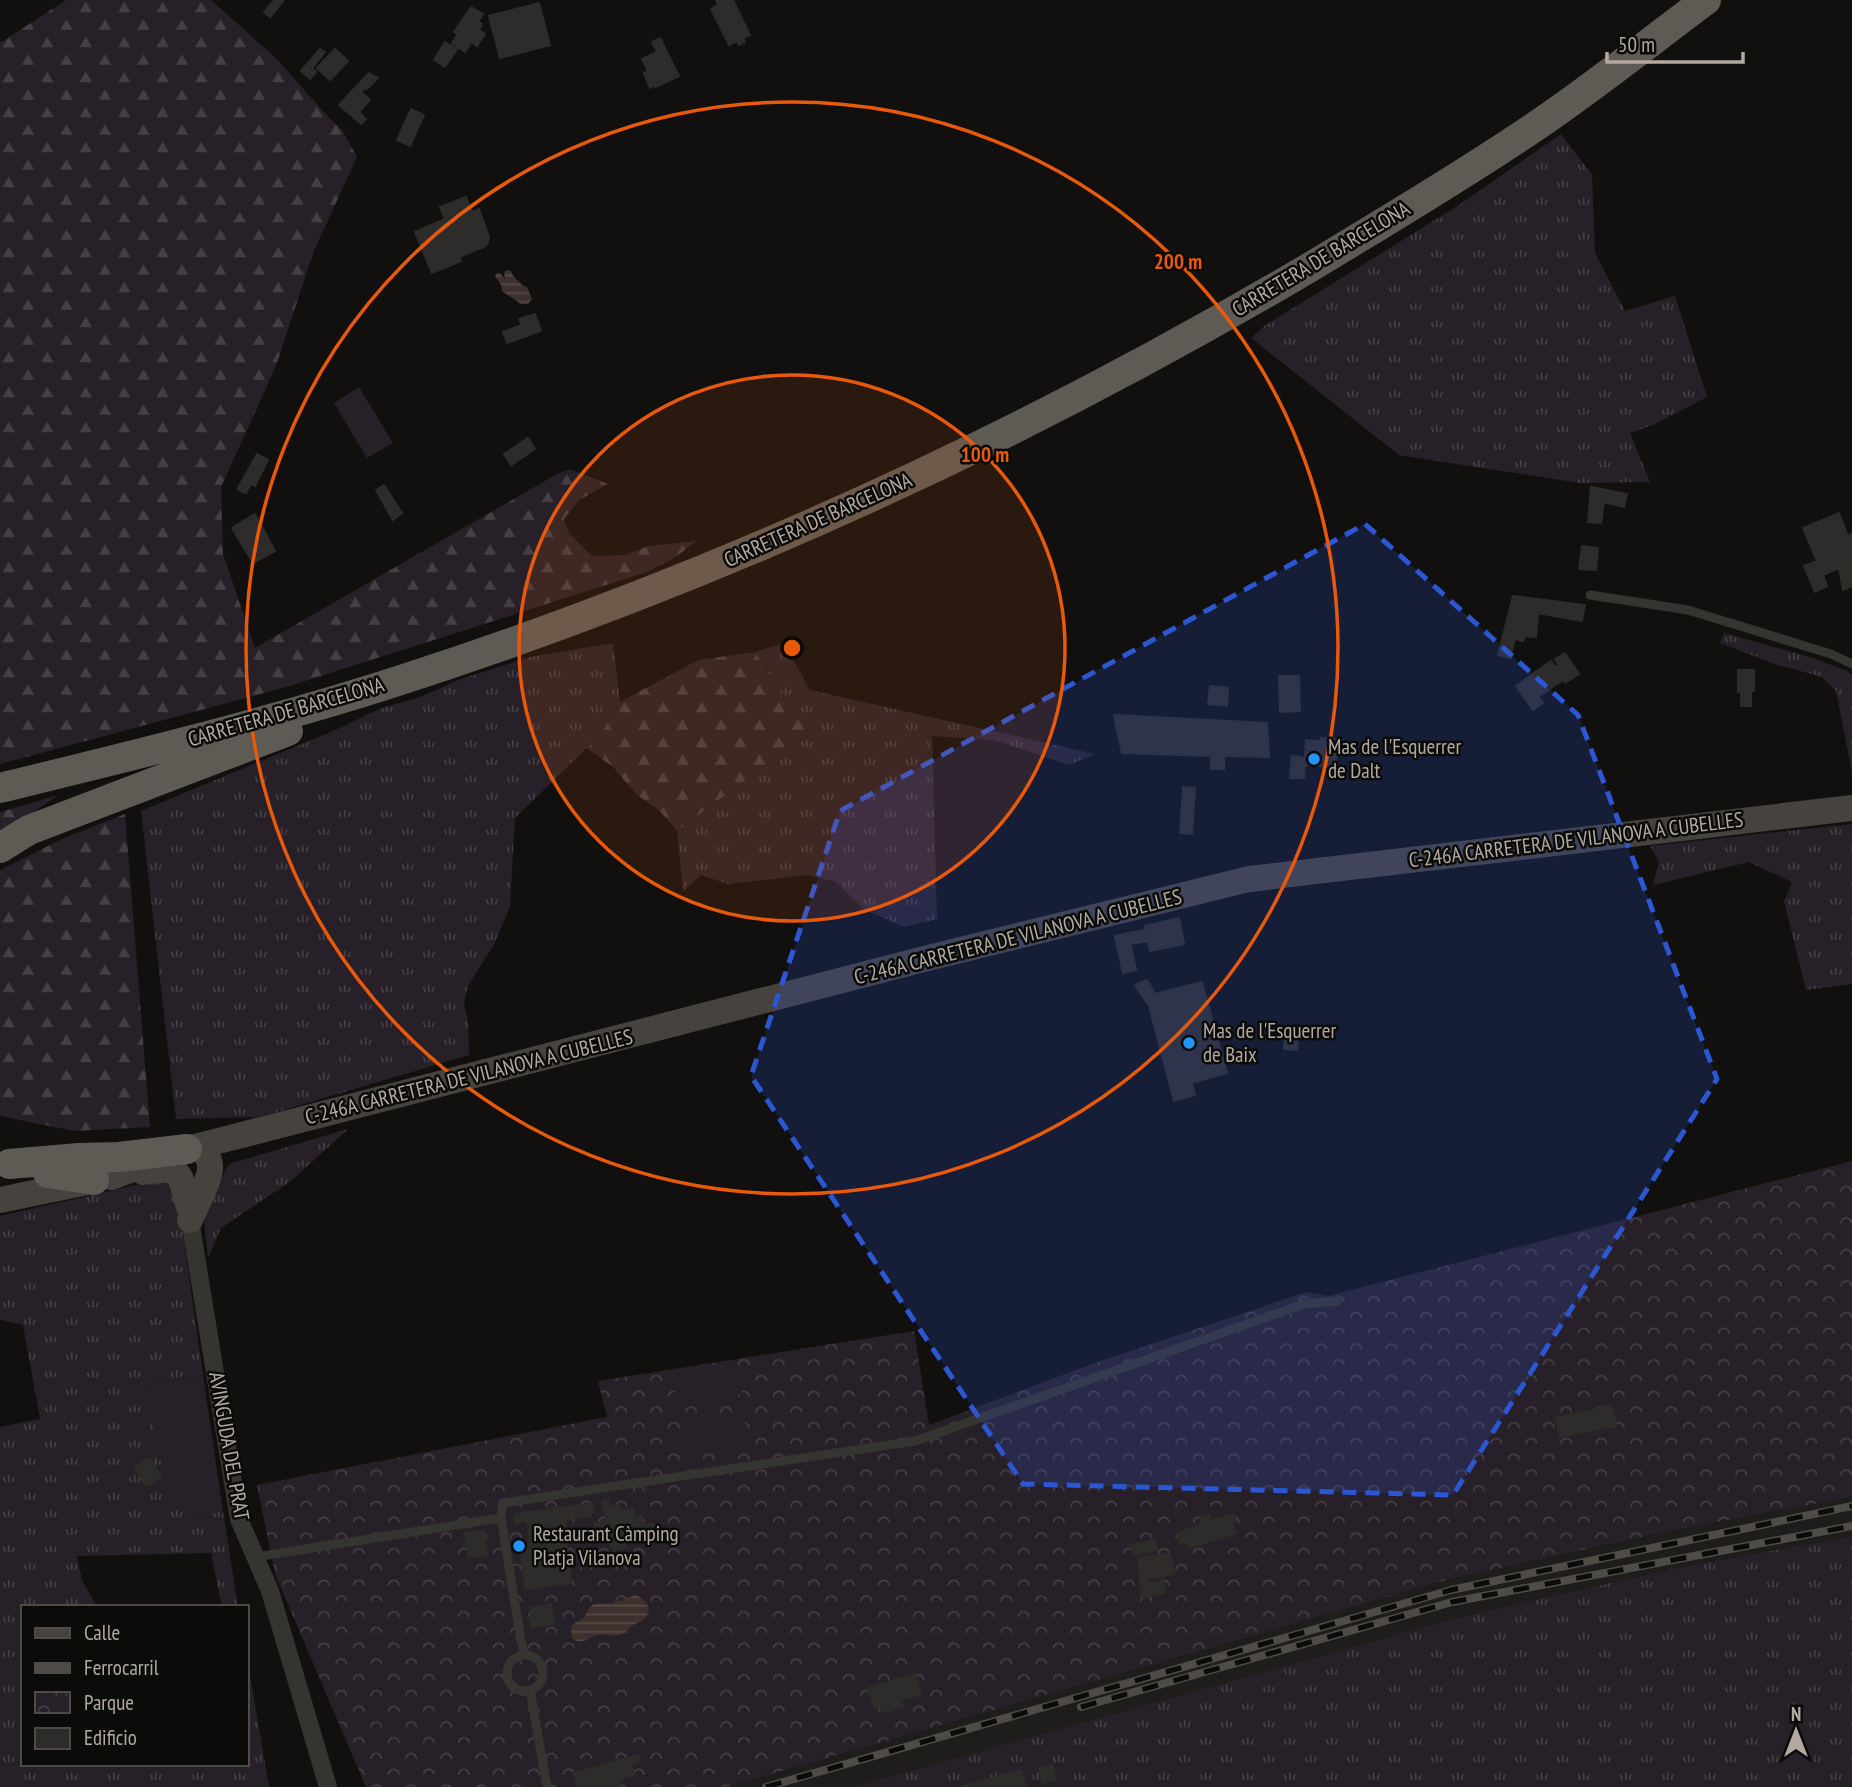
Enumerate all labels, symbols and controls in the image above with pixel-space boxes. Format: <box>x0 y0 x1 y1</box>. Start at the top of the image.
scale bar <box>1607 21 1744 65</box>
text: 50 m <box>1618 31 1655 58</box>
street label: CARRETERA DE BARCELONA <box>1227 195 1415 322</box>
text: 200 m <box>1154 248 1202 275</box>
text: 100 m <box>961 441 1009 468</box>
street label: CARRETERA DE BARCELONA <box>720 466 916 573</box>
centre of rings <box>780 636 804 660</box>
street label: CARRETERA DE BARCELONA <box>185 671 387 752</box>
place label: Mas de l'Esquerrer de Dalt <box>1328 733 1461 784</box>
marker: Mas de l'Esquerrer de Dalt <box>1306 751 1322 767</box>
street label: C-246A CARRETERA DE VILANOVA A CUBELLES <box>1407 806 1745 873</box>
street label: C-246A CARRETERA DE VILANOVA A CUBELLES <box>851 883 1184 990</box>
place label: Mas de l'Esquerrer de Baix <box>1203 1017 1336 1068</box>
street label: C-246A CARRETERA DE VILANOVA A CUBELLES <box>302 1023 635 1130</box>
marker: Mas de l'Esquerrer de Baix <box>1181 1035 1197 1051</box>
street label: AVINGUDA DEL PRAT <box>203 1370 256 1523</box>
place label: Restaurant Càmping Platja Vilanova <box>533 1520 679 1571</box>
marker: Restaurant Càmping Platja Vilanova <box>511 1538 527 1554</box>
legend <box>21 1605 248 1766</box>
text: Calle <box>84 1619 120 1646</box>
text: Ferrocarril <box>84 1654 159 1681</box>
text: Parque <box>84 1689 134 1716</box>
north arrow <box>1761 1696 1831 1766</box>
text: N <box>1791 1702 1801 1726</box>
text: Edificio <box>84 1724 137 1751</box>

